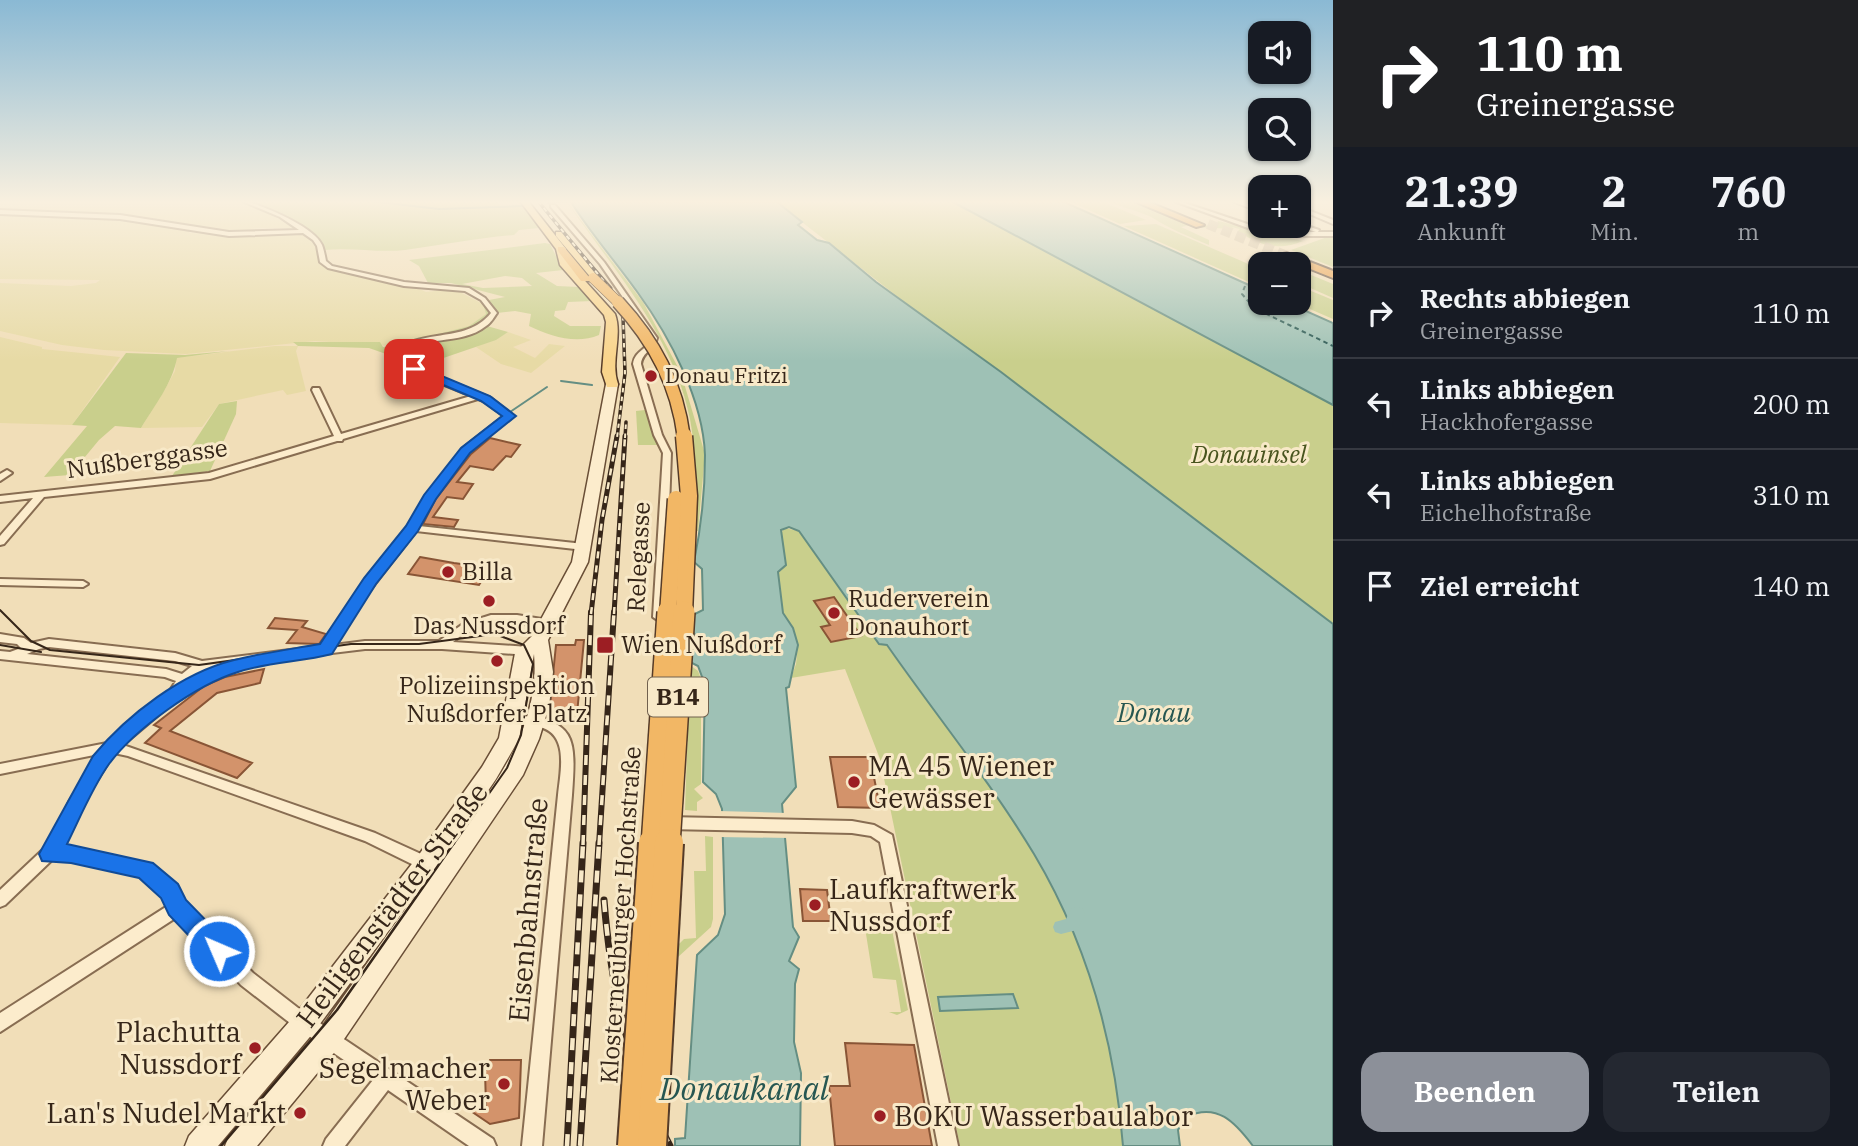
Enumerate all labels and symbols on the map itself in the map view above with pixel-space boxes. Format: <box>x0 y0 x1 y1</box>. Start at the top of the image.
pin <box>384 339 444 399</box>
place label: Donau Fritzi <box>665 361 788 389</box>
marker: Donau Fritzi <box>643 368 659 384</box>
street label: Nußberggasse <box>64 431 230 485</box>
park label: Donauinsel <box>1190 438 1308 470</box>
street label: Relegasse <box>619 501 657 613</box>
place label: Billa <box>462 555 513 587</box>
marker: Billa <box>440 564 456 580</box>
place label: Ruderverein Donauhort <box>848 582 990 642</box>
marker: Das Nussdorf <box>481 593 497 609</box>
marker: Ruderverein Donauhort <box>826 605 842 621</box>
place label: Das Nussdorf <box>413 609 567 641</box>
place label: Wien Nußdorf <box>621 628 783 660</box>
marker: Wien Nußdorf <box>595 635 615 655</box>
marker: Polizeiinspektion Nußdorfer Platz <box>489 653 505 669</box>
place label: Polizeiinspektion Nußdorfer Platz <box>399 669 595 729</box>
road number: B14 <box>648 678 708 716</box>
water label: Donau <box>1116 695 1191 729</box>
street label: Klosterneuburger Hochstraße <box>592 745 648 1085</box>
place label: MA 45 Wiener Gewässer <box>868 747 1055 816</box>
marker: MA 45 Wiener Gewässer <box>846 774 862 790</box>
street label: Heiligenstädter Straße <box>287 775 496 1035</box>
street label: Eisenbahnstraße <box>499 796 556 1024</box>
place label: Laufkraftwerk Nussdorf <box>829 870 1017 939</box>
marker: Laufkraftwerk Nussdorf <box>807 897 823 913</box>
position arrow <box>182 914 256 988</box>
place label: Plachutta Nussdorf <box>116 1013 243 1082</box>
marker: Plachutta Nussdorf <box>247 1040 263 1056</box>
place label: Segelmacher Weber <box>319 1049 491 1118</box>
water label: Donaukanal <box>658 1067 830 1109</box>
marker: Segelmacher Weber <box>496 1076 512 1092</box>
place label: Lan's Nudel Markt <box>46 1094 286 1131</box>
place label: BOKU Wasserbaulabor <box>894 1097 1194 1134</box>
marker: Lan's Nudel Markt <box>292 1105 308 1121</box>
marker: BOKU Wasserbaulabor <box>872 1108 888 1124</box>

